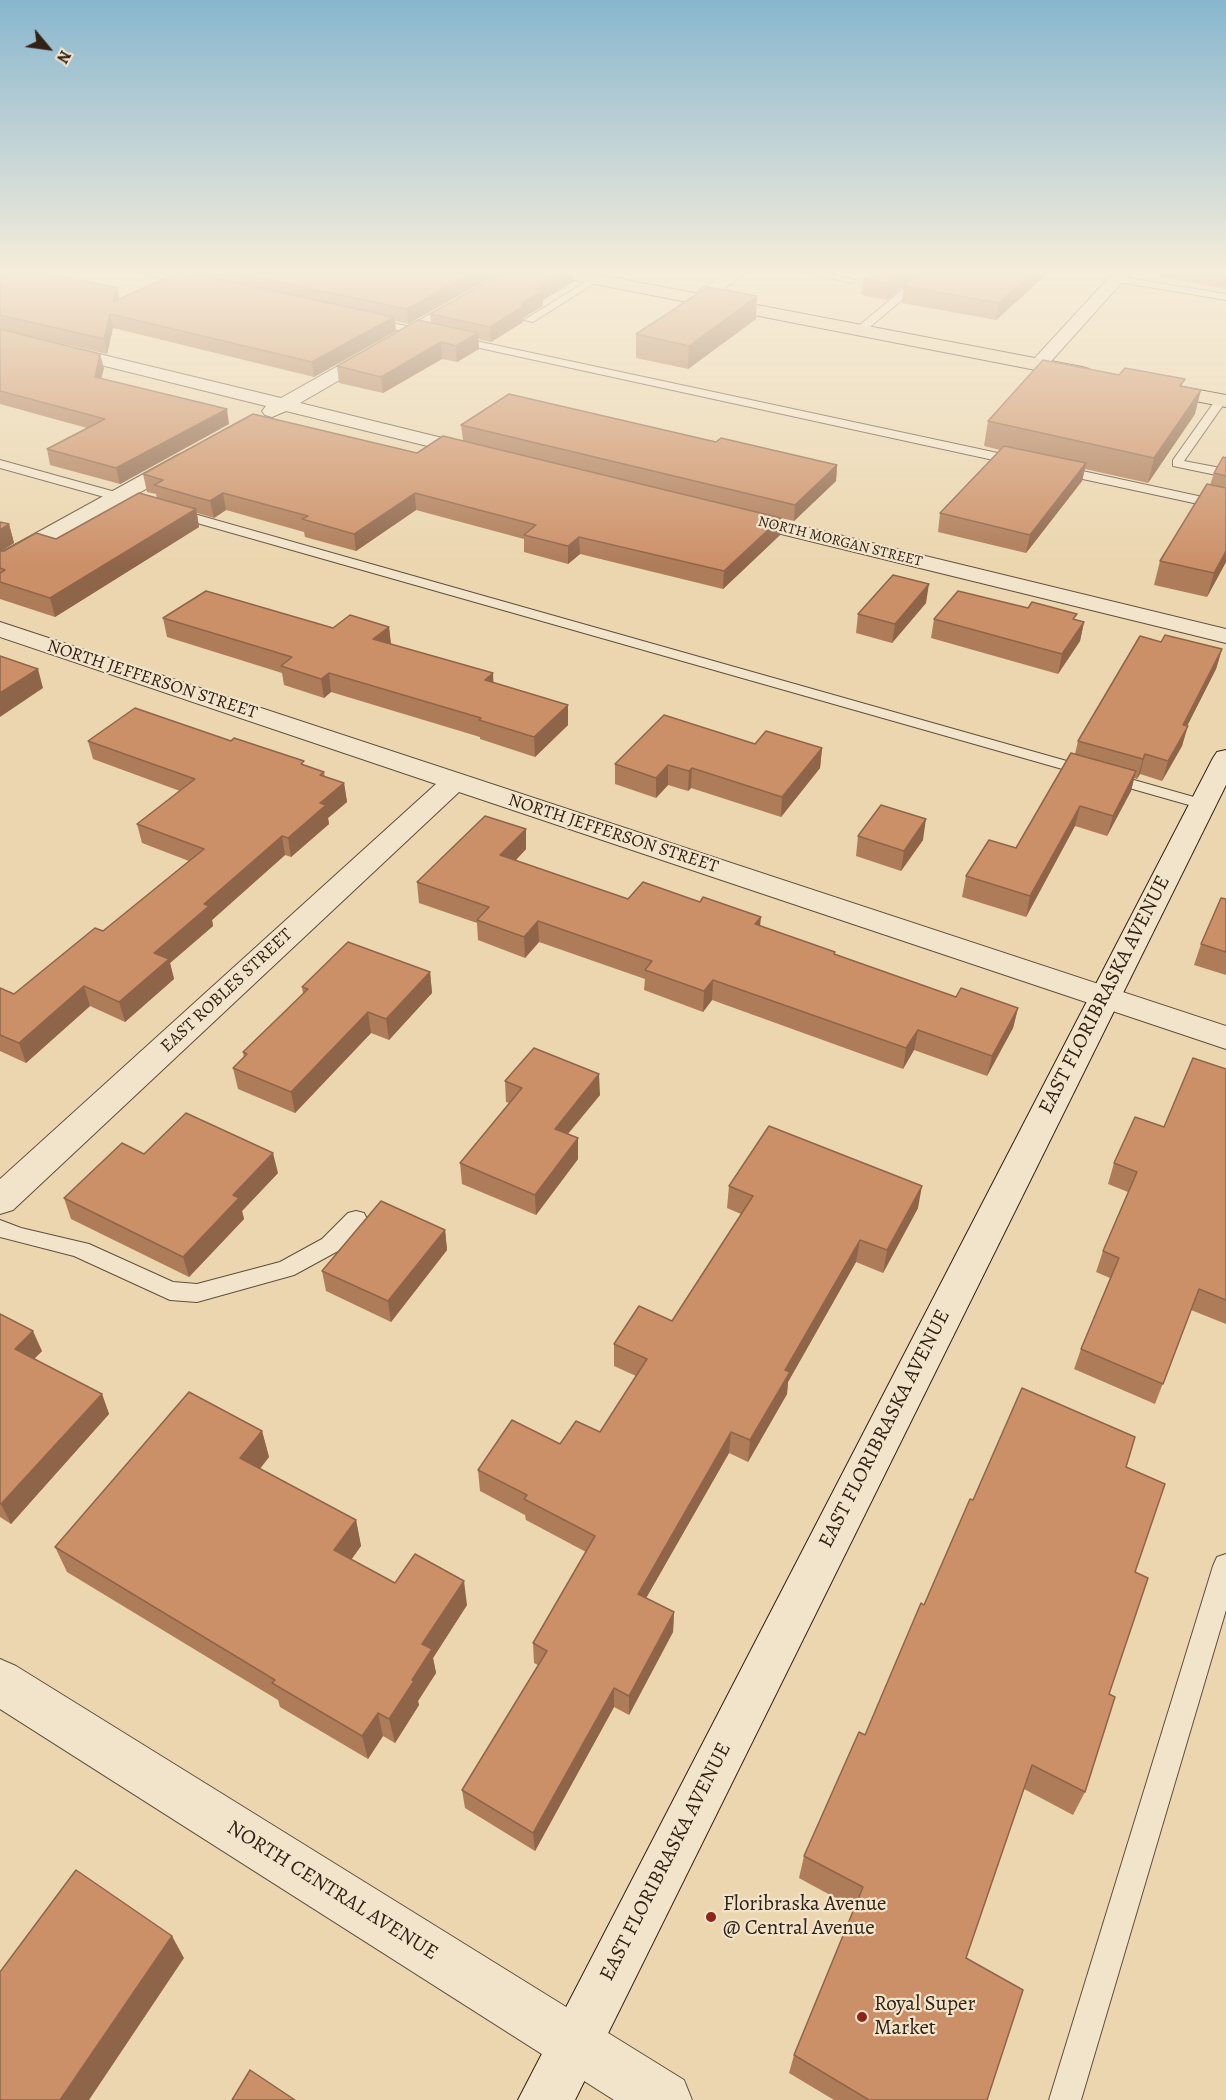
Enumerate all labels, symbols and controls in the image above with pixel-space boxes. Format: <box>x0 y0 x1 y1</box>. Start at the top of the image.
north arrow <box>18 18 78 78</box>
text: N <box>51 46 76 67</box>
street label: NORTH MORGAN STREET <box>756 513 924 571</box>
street label: NORTH JEFFERSON STREET <box>44 636 260 724</box>
street label: NORTH JEFFERSON STREET <box>505 790 721 878</box>
street label: EAST FLORIBRASKA AVENUE <box>1034 872 1176 1118</box>
street label: EAST ROBLES STREET <box>157 924 297 1058</box>
street label: EAST FLORIBRASKA AVENUE <box>814 1306 956 1552</box>
street label: EAST FLORIBRASKA AVENUE <box>595 1739 737 1985</box>
street label: NORTH CENTRAL AVENUE <box>222 1816 442 1966</box>
place label: Floribraska Avenue @ Central Avenue <box>723 1892 887 1942</box>
marker: Floribraska Avenue @ Central Avenue <box>704 1910 718 1924</box>
place label: Royal Super Market <box>874 1992 975 2042</box>
marker: Royal Super Market <box>855 2010 869 2024</box>

